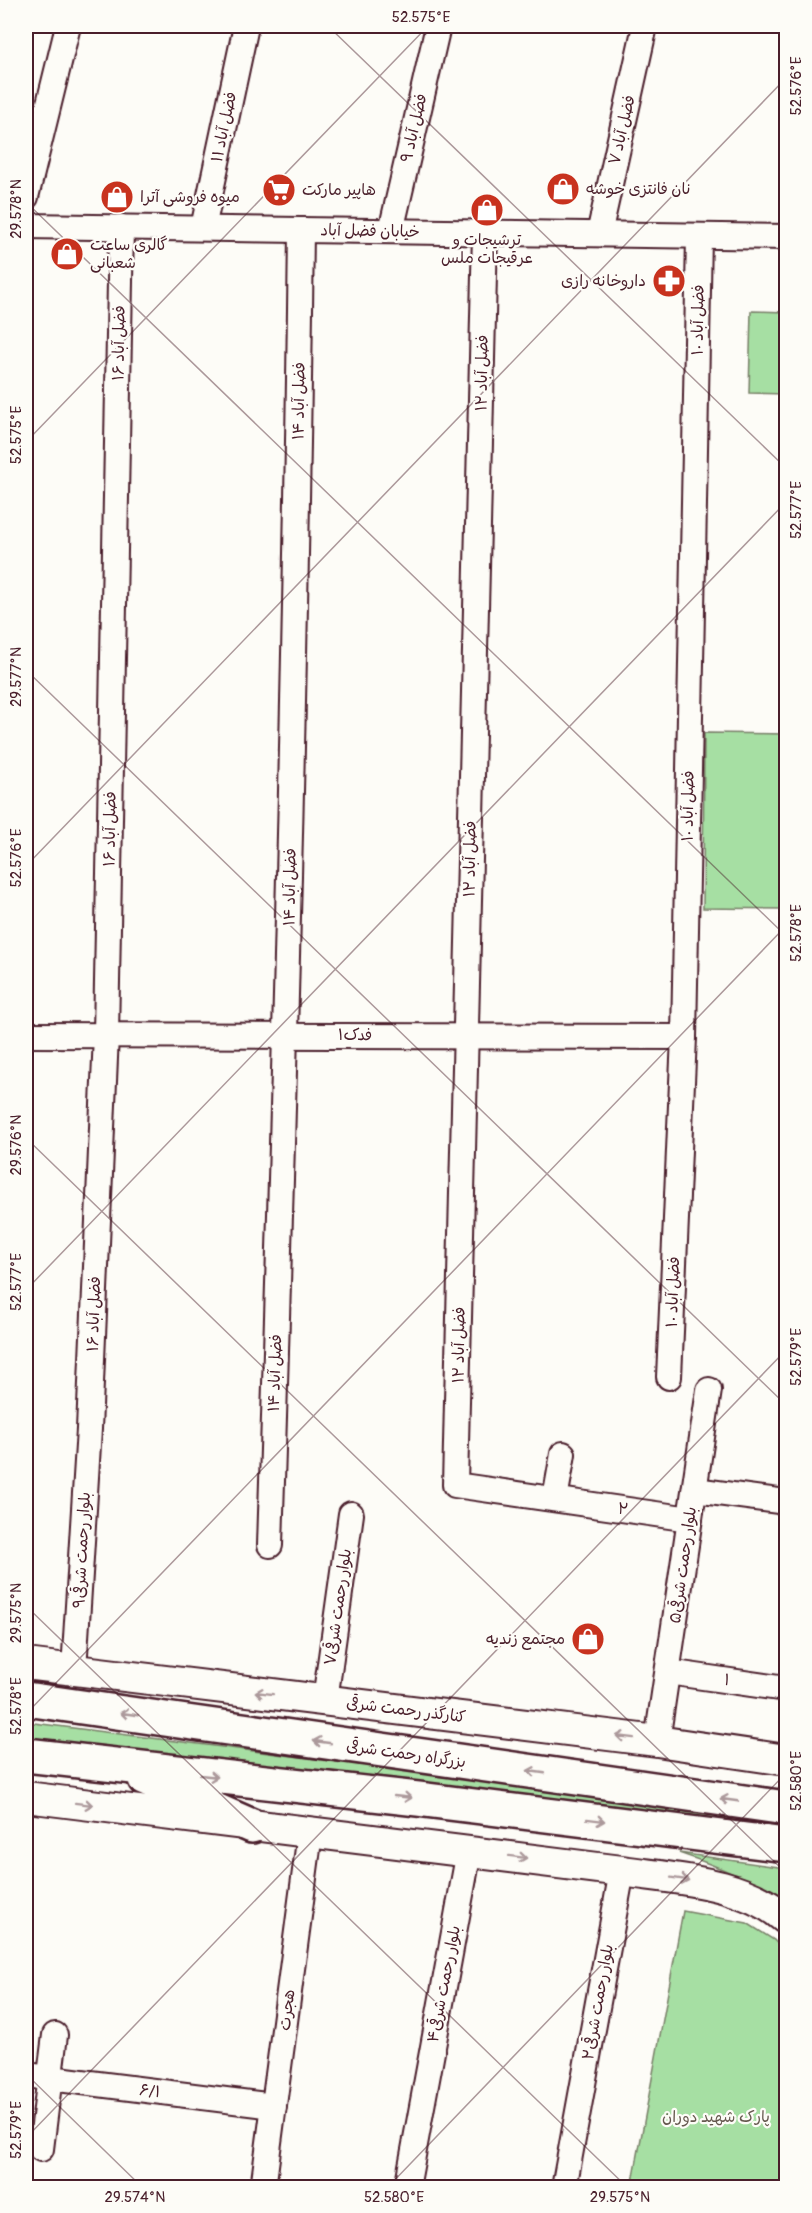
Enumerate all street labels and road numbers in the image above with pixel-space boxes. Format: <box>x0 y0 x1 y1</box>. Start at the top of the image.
street label: فضل آباد ۱۱ <box>207 90 241 164</box>
street label: فضل آباد ۹ <box>396 92 432 164</box>
street label: فضل آباد ۷ <box>604 93 640 167</box>
street label: خیابان فضل آباد <box>320 220 420 242</box>
street label: فضل آباد ۱۰ <box>687 284 709 356</box>
street label: فضل آباد ۱۶ <box>108 305 130 381</box>
street label: فضل آباد ۱۲ <box>471 335 493 411</box>
street label: فضل آباد ۱۴ <box>288 362 310 440</box>
street label: فضل آباد ۱۰ <box>677 770 699 842</box>
street label: فضل آباد ۱۶ <box>99 791 121 867</box>
street label: فضل آباد ۱۲ <box>459 821 481 897</box>
street label: فضل آباد ۱۴ <box>279 848 301 926</box>
street label: فدک۱ <box>338 1025 372 1045</box>
street label: فضل آباد ۱۰ <box>662 1256 684 1328</box>
street label: فضل آباد ۱۶ <box>83 1276 105 1352</box>
street label: فضل آباد ۱۲ <box>448 1307 470 1383</box>
street label: فضل آباد ۱۴ <box>264 1334 286 1412</box>
street label: بلوار رحمت شرقی۹ <box>68 1491 95 1609</box>
street label: ۲ <box>616 1498 630 1520</box>
street label: ۵بلوار رحمت شرقی <box>664 1505 701 1625</box>
street label: بلوار رحمت شرقی۷ <box>319 1547 356 1667</box>
street label: ۱ <box>723 1670 731 1690</box>
street label: کنارگذر رحمت شرقی <box>345 1692 467 1727</box>
street label: بزرگراه رحمت شرقی <box>345 1735 467 1772</box>
street label: بلوار رحمت شرقی۴ <box>422 1924 465 2044</box>
street label: بلوار رحمت شرقی۲ <box>577 1942 618 2062</box>
street label: هجرت <box>275 1988 299 2032</box>
street label: ۶/۱ <box>138 2080 162 2102</box>

